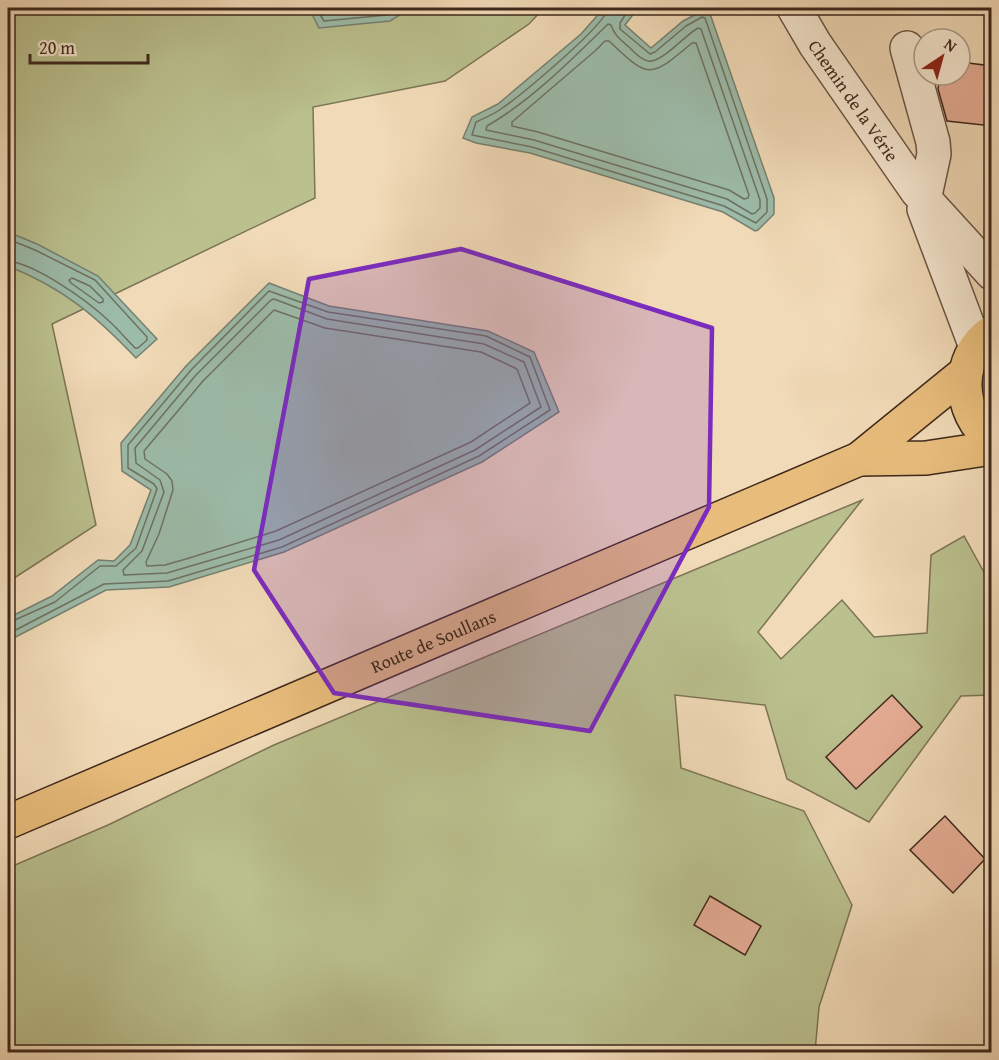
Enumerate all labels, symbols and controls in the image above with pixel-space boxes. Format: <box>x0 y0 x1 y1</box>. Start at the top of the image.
scale bar <box>30 27 148 65</box>
north arrow <box>912 27 972 87</box>
text: N <box>939 32 962 58</box>
text: 20 m <box>39 34 75 61</box>
street label: Chemin de la Vérie <box>802 34 906 167</box>
street label: Route de Soullans <box>366 602 500 679</box>

